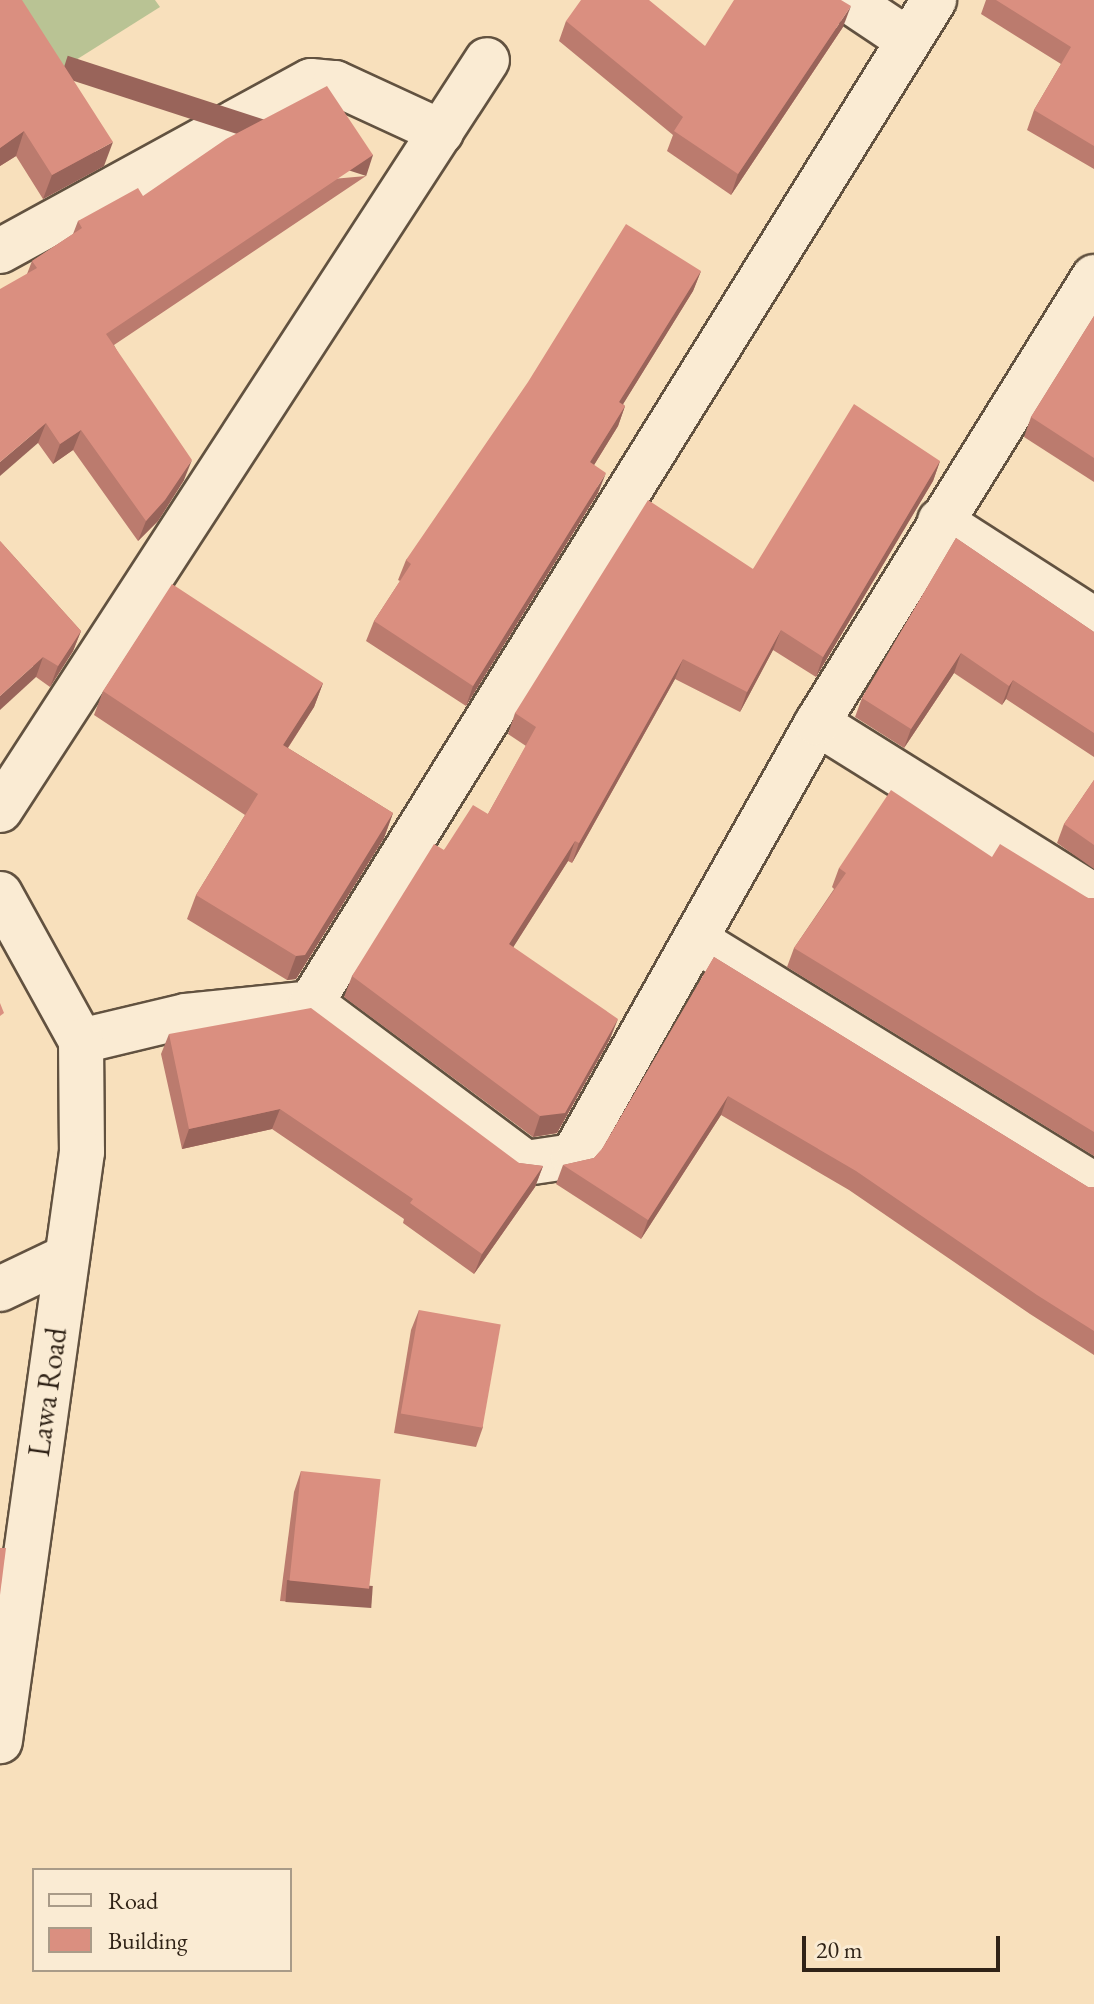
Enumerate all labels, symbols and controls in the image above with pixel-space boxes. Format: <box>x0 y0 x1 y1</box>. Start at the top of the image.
street label: Lawa Road <box>21 1325 75 1459</box>
legend <box>32 1868 292 1972</box>
text: Road <box>108 1885 158 1916</box>
scale bar <box>806 1920 1004 1970</box>
text: Building <box>108 1925 188 1956</box>
text: 20 m <box>816 1934 863 1965</box>

